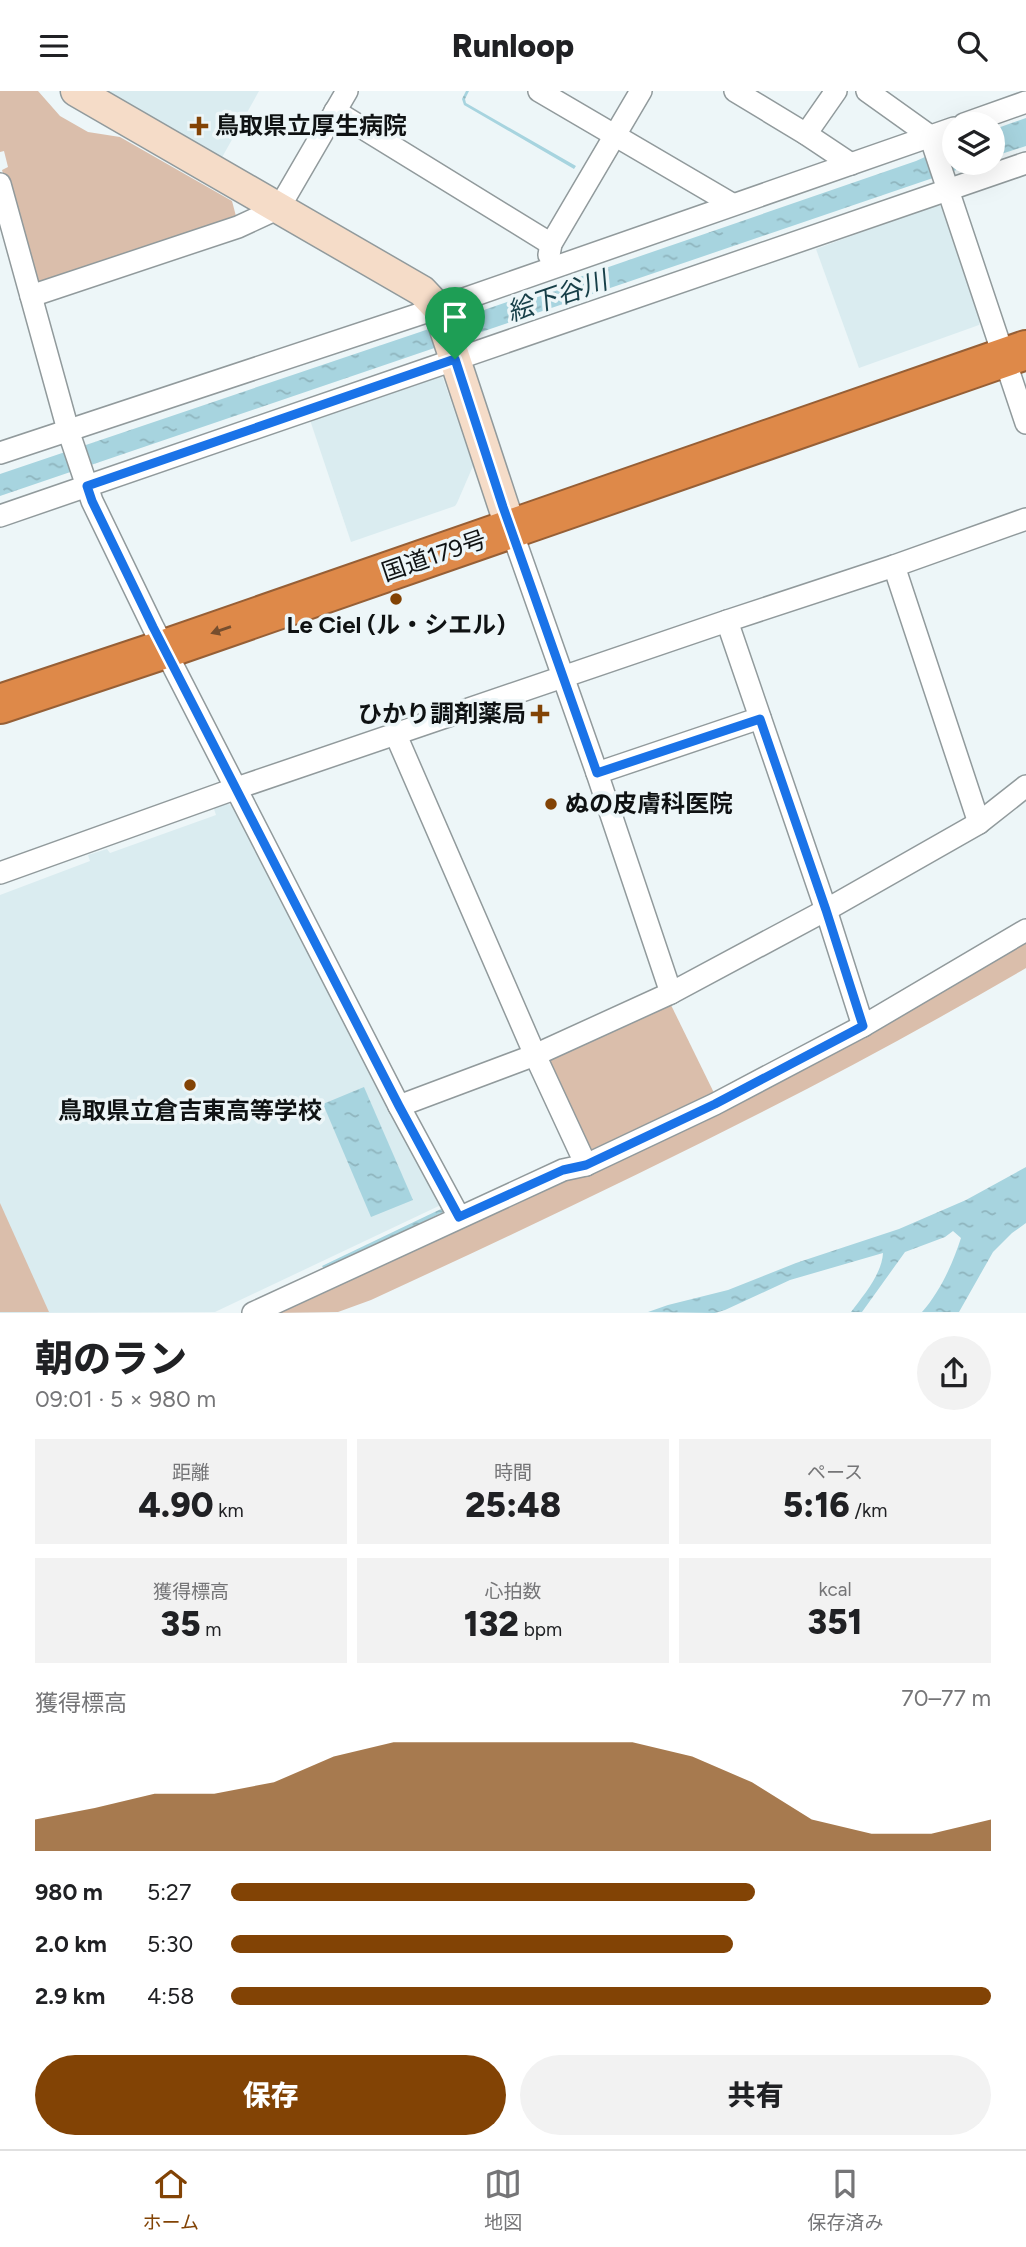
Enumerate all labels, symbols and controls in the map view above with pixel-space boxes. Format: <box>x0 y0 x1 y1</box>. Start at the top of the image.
icon: menu <box>35 27 73 65</box>
text: Runloop <box>452 27 574 65</box>
icon: search <box>953 27 991 65</box>
place label: 鳥取県立厚生病院 <box>215 111 407 140</box>
map controls <box>942 112 1005 175</box>
button: layers <box>942 112 1005 175</box>
marker: 鳥取県立厚生病院 <box>189 116 209 136</box>
water label: 絵下谷川 <box>503 263 614 328</box>
pin <box>425 287 485 359</box>
icon: arrive <box>436 298 474 336</box>
street label: 国道179号 <box>378 524 490 587</box>
marker: Le Ciel (ル・シエル) <box>388 591 404 607</box>
place label: Le Ciel (ル・シエル) <box>287 610 505 639</box>
one-way arrow <box>210 625 231 636</box>
place label: ひかり調剤薬局 <box>358 699 526 728</box>
marker: ひかり調剤薬局 <box>532 706 548 722</box>
place label: ぬの皮膚科医院 <box>565 789 733 818</box>
marker: ぬの皮膚科医院 <box>543 796 559 812</box>
marker: 鳥取県立倉吉東高等学校 <box>182 1077 198 1093</box>
place label: 鳥取県立倉吉東高等学校 <box>58 1096 322 1125</box>
text: 朝のラン <box>35 1336 187 1382</box>
button: share <box>917 1336 991 1410</box>
text: 09:01 · 5 × 980 m <box>35 1385 216 1413</box>
text: 距離 <box>172 1461 210 1484</box>
text: 時間 <box>494 1461 532 1484</box>
text: ペース <box>807 1461 863 1484</box>
text: 4.90 <box>138 1484 213 1526</box>
text: 25:48 <box>465 1484 561 1526</box>
text: 5:16 <box>783 1484 850 1526</box>
text: km <box>213 1499 244 1522</box>
text: /km <box>850 1499 887 1522</box>
text: kcal <box>818 1578 852 1601</box>
text: 獲得標高 <box>153 1580 229 1603</box>
text: 心拍数 <box>484 1580 542 1603</box>
text: 351 <box>808 1601 863 1643</box>
text: 35 <box>161 1603 201 1645</box>
text: 132 <box>464 1603 519 1645</box>
text: m <box>201 1618 221 1641</box>
text: bpm <box>519 1618 562 1641</box>
text: 70–77 m <box>901 1684 991 1712</box>
text: 獲得標高 <box>35 1689 127 1717</box>
text: 980 m <box>35 1878 103 1906</box>
text: 5:27 <box>147 1878 191 1906</box>
text: 2.0 km <box>35 1930 107 1958</box>
text: 5:30 <box>147 1930 193 1958</box>
text: 2.9 km <box>35 1982 105 2010</box>
text: 4:58 <box>147 1982 194 2010</box>
button: 保存 <box>35 2055 506 2135</box>
button: 共有 <box>520 2055 991 2135</box>
tab: ホーム <box>143 2165 199 2234</box>
tab: 地図 <box>484 2165 522 2234</box>
tab: 保存済み <box>807 2165 883 2234</box>

